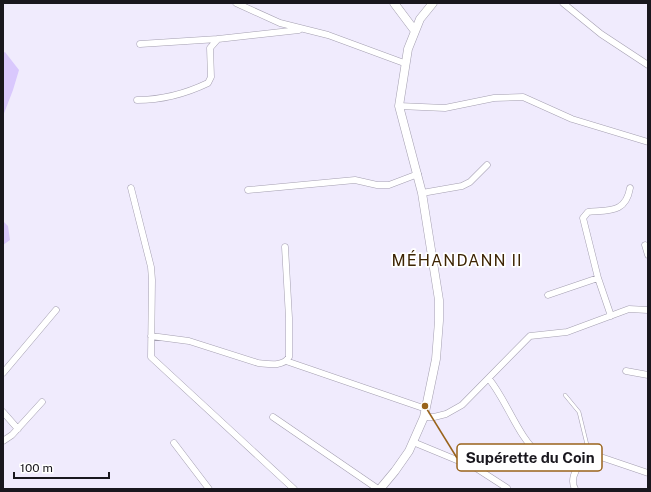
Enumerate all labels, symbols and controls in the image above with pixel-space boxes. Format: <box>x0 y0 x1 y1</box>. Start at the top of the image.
district label: MÉHANDANN II <box>392 250 522 270</box>
callout: Supérette du Coin <box>457 444 602 471</box>
text: Supérette du Coin <box>465 449 595 466</box>
scale bar <box>14 454 109 480</box>
text: 100 m <box>20 461 53 475</box>

